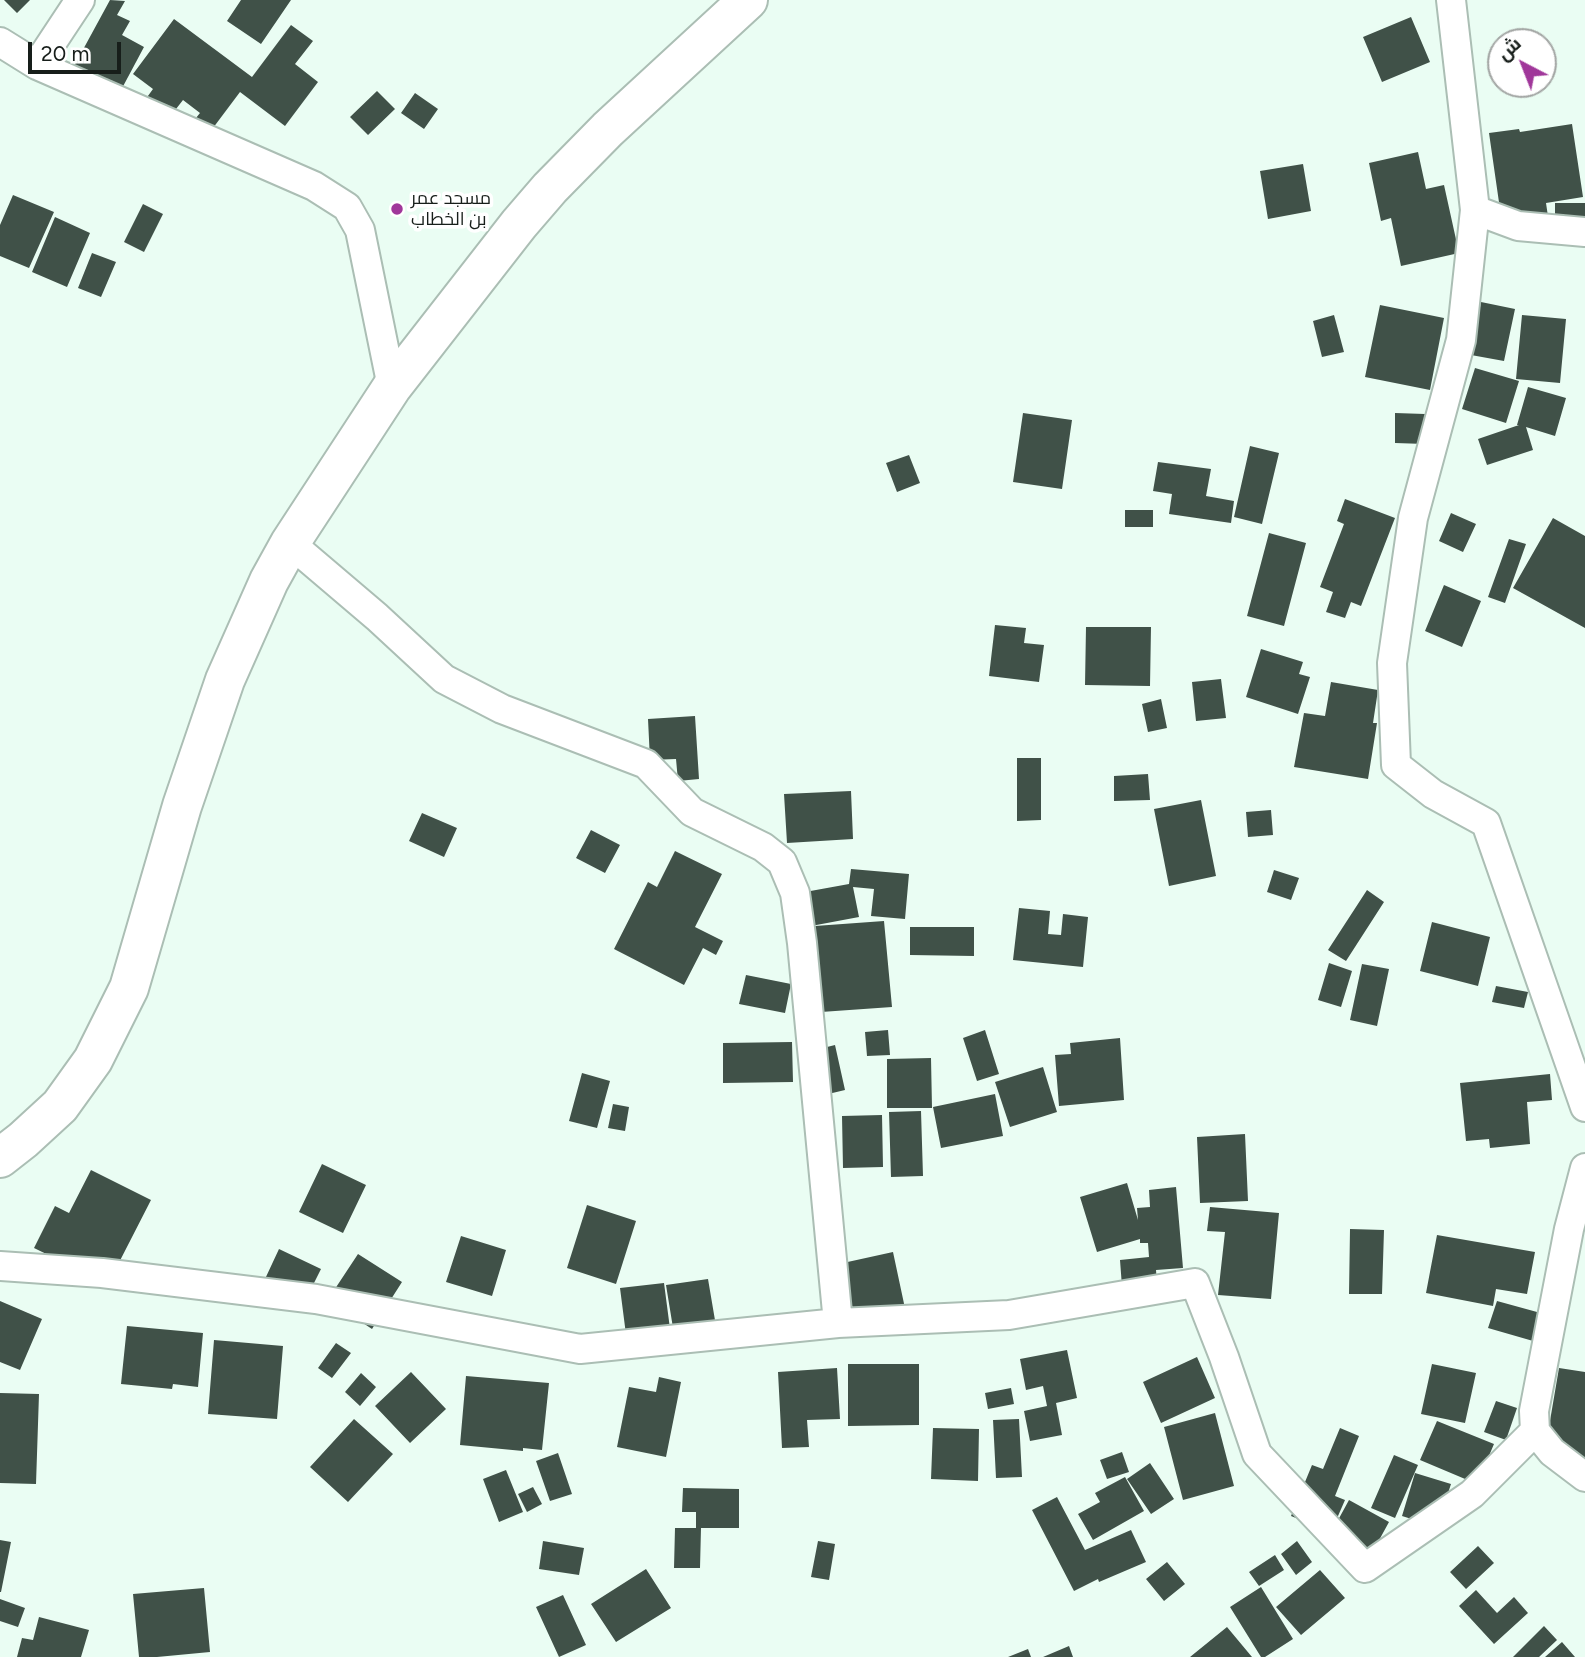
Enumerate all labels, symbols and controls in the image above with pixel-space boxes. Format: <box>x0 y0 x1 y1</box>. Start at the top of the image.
scale bar <box>32 28 124 72</box>
north arrow <box>1487 28 1557 98</box>
text: ش <box>1492 32 1526 65</box>
text: 20 m <box>41 41 89 66</box>
place label: مسجد عمر بن الخطاب <box>411 188 491 230</box>
marker: مسجد عمر بن الخطاب <box>389 201 405 217</box>

